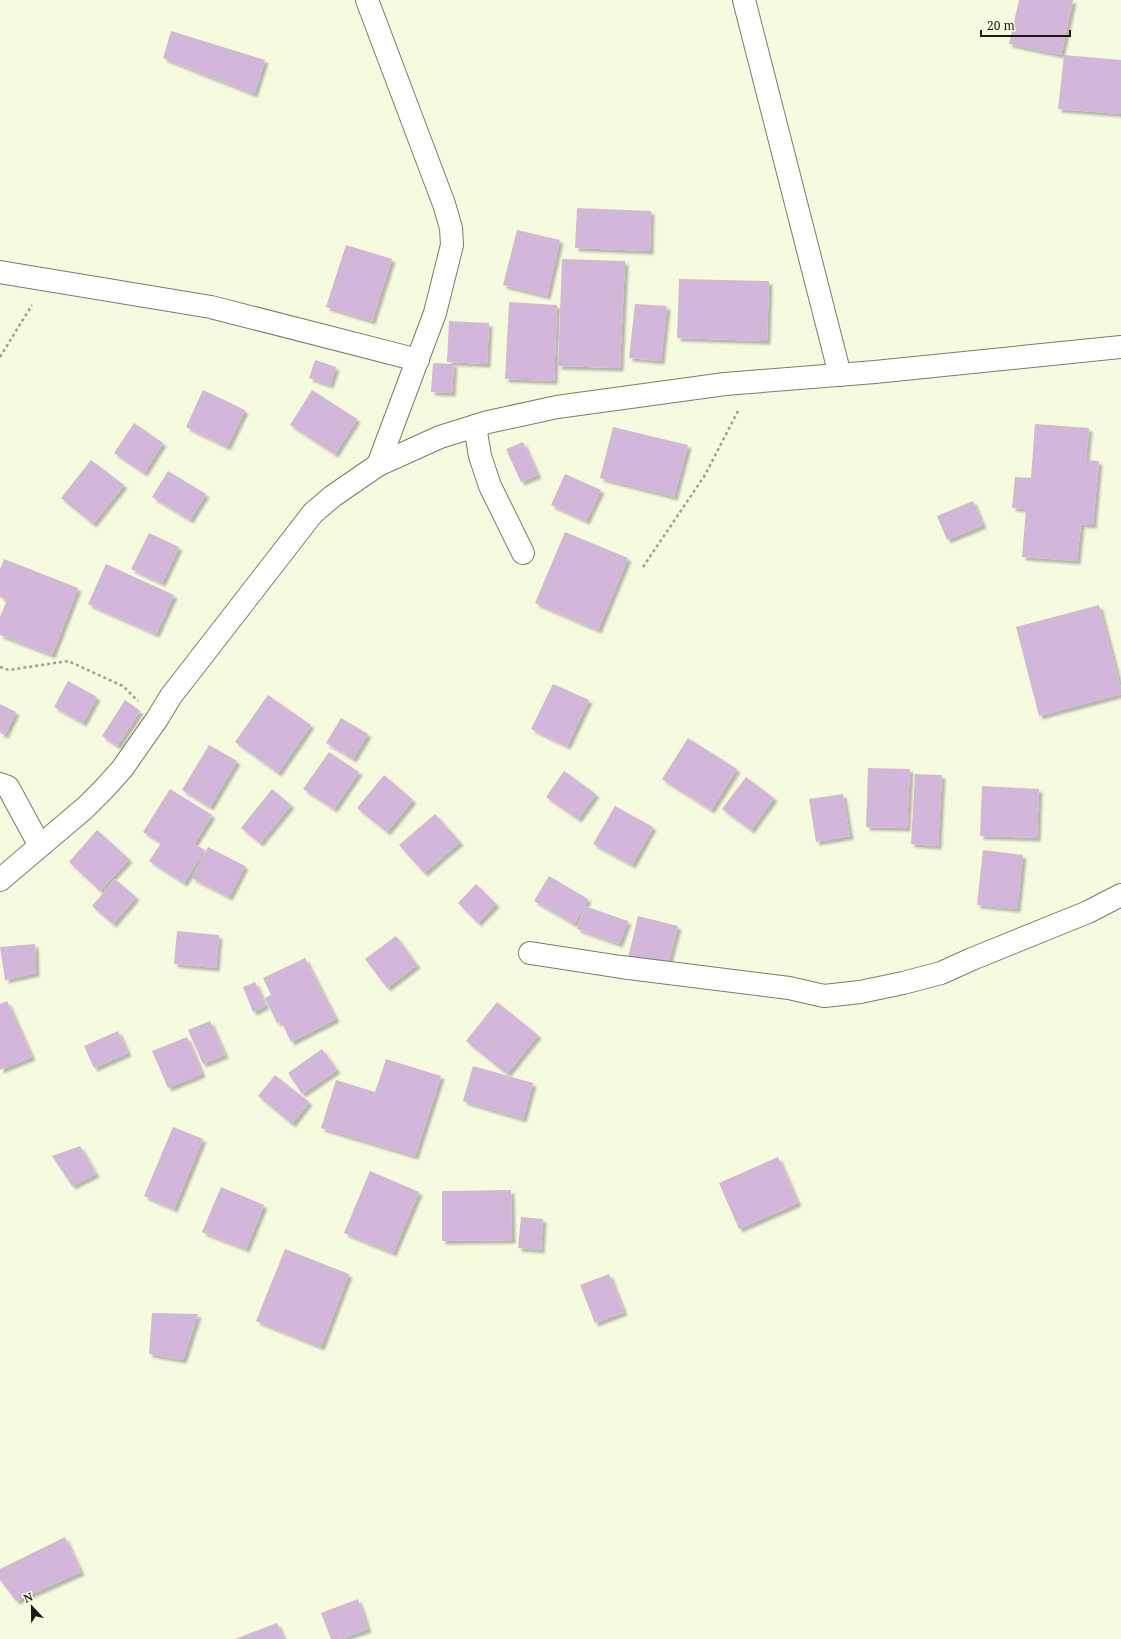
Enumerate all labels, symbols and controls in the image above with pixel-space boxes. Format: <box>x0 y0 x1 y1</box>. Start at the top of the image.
scale bar <box>981 12 1070 38</box>
text: 20 m <box>987 17 1015 34</box>
north arrow <box>12 1587 52 1627</box>
text: N <box>21 1589 35 1606</box>

